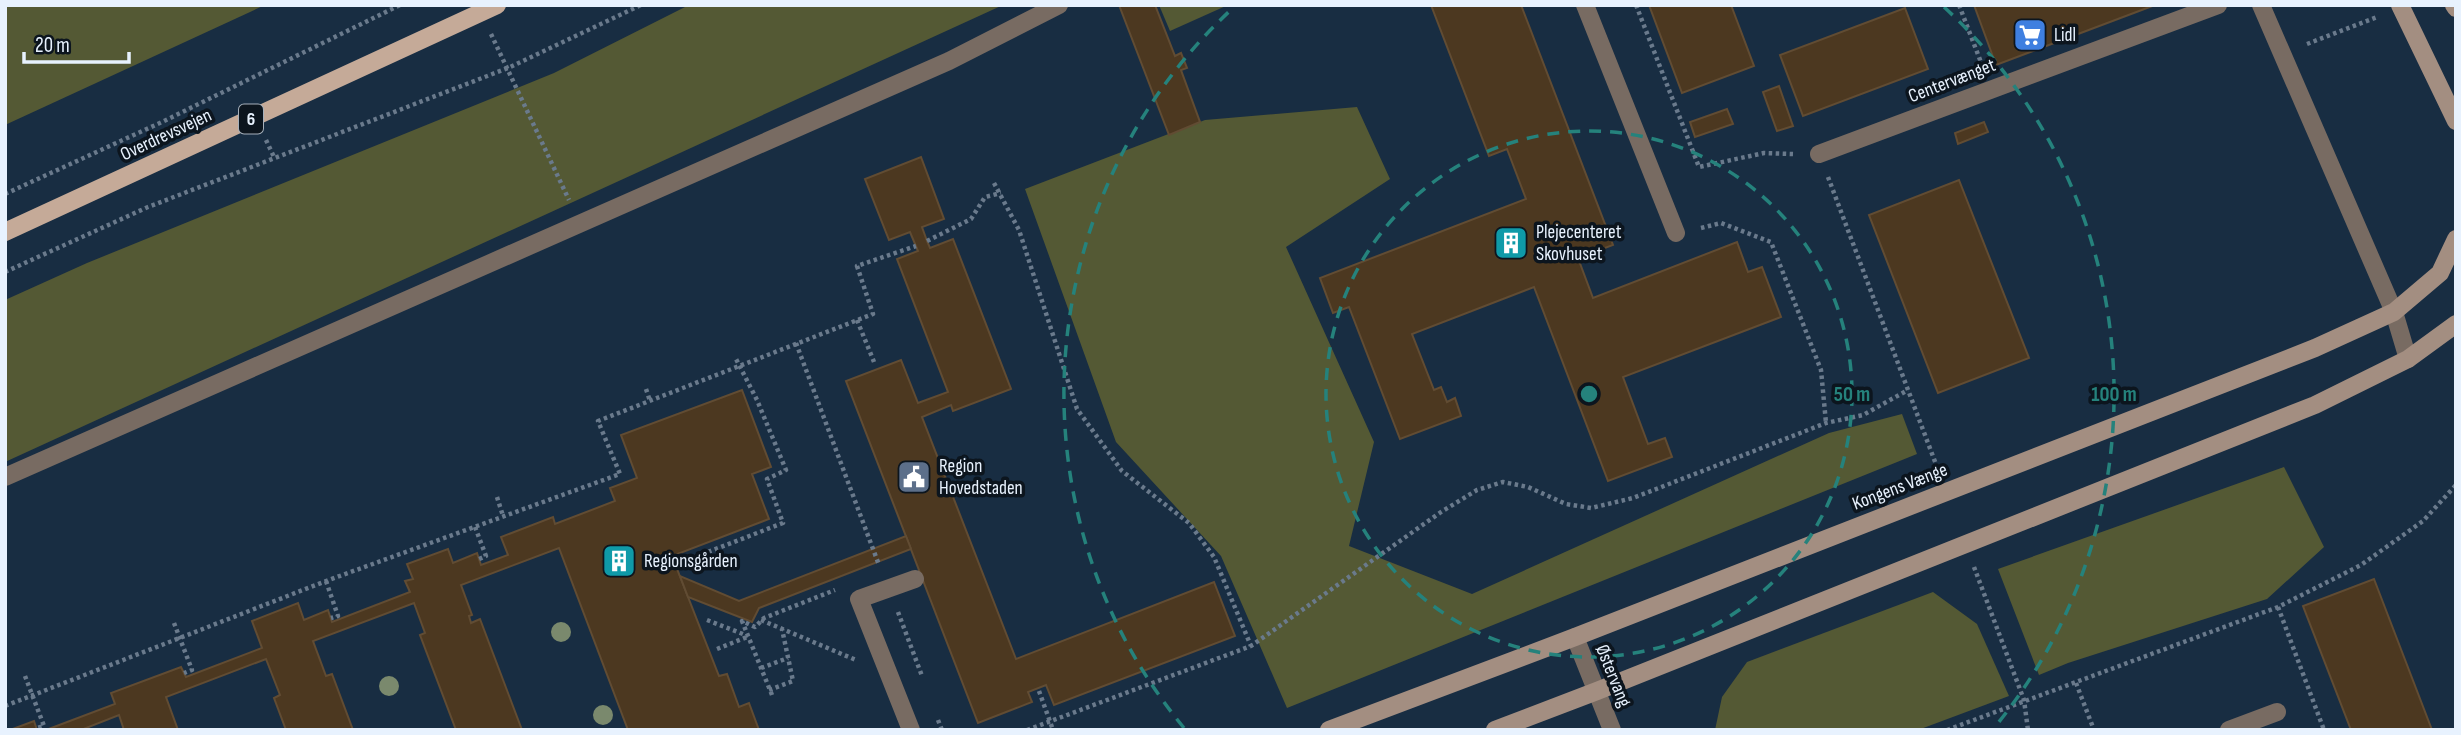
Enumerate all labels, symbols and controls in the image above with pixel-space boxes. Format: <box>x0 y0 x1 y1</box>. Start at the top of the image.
supermarket icon: Lidl <box>2011 16 2049 54</box>
scale bar <box>24 21 130 65</box>
place label: Lidl <box>2054 24 2076 47</box>
text: 20 m <box>35 33 70 58</box>
street label: Centervænget <box>1905 54 1999 108</box>
street label: Overdrevsvejen <box>117 104 215 166</box>
road number: 6 <box>239 104 263 134</box>
place label: Plejecenteret Skovhuset <box>1536 221 1622 266</box>
building icon: Plejecenteret Skovhuset <box>1492 224 1530 262</box>
centre of rings <box>1577 382 1601 406</box>
text: 50 m <box>1834 382 1870 407</box>
text: 100 m <box>2091 382 2137 407</box>
place label: Region Hovedstaden <box>939 455 1023 500</box>
public building icon: Region Hovedstaden <box>895 458 933 496</box>
street label: Kongens Vænge <box>1849 458 1951 516</box>
building icon: Regionsgården <box>600 542 638 580</box>
place label: Regionsgården <box>644 550 738 573</box>
street label: Østervang <box>1590 641 1636 711</box>

